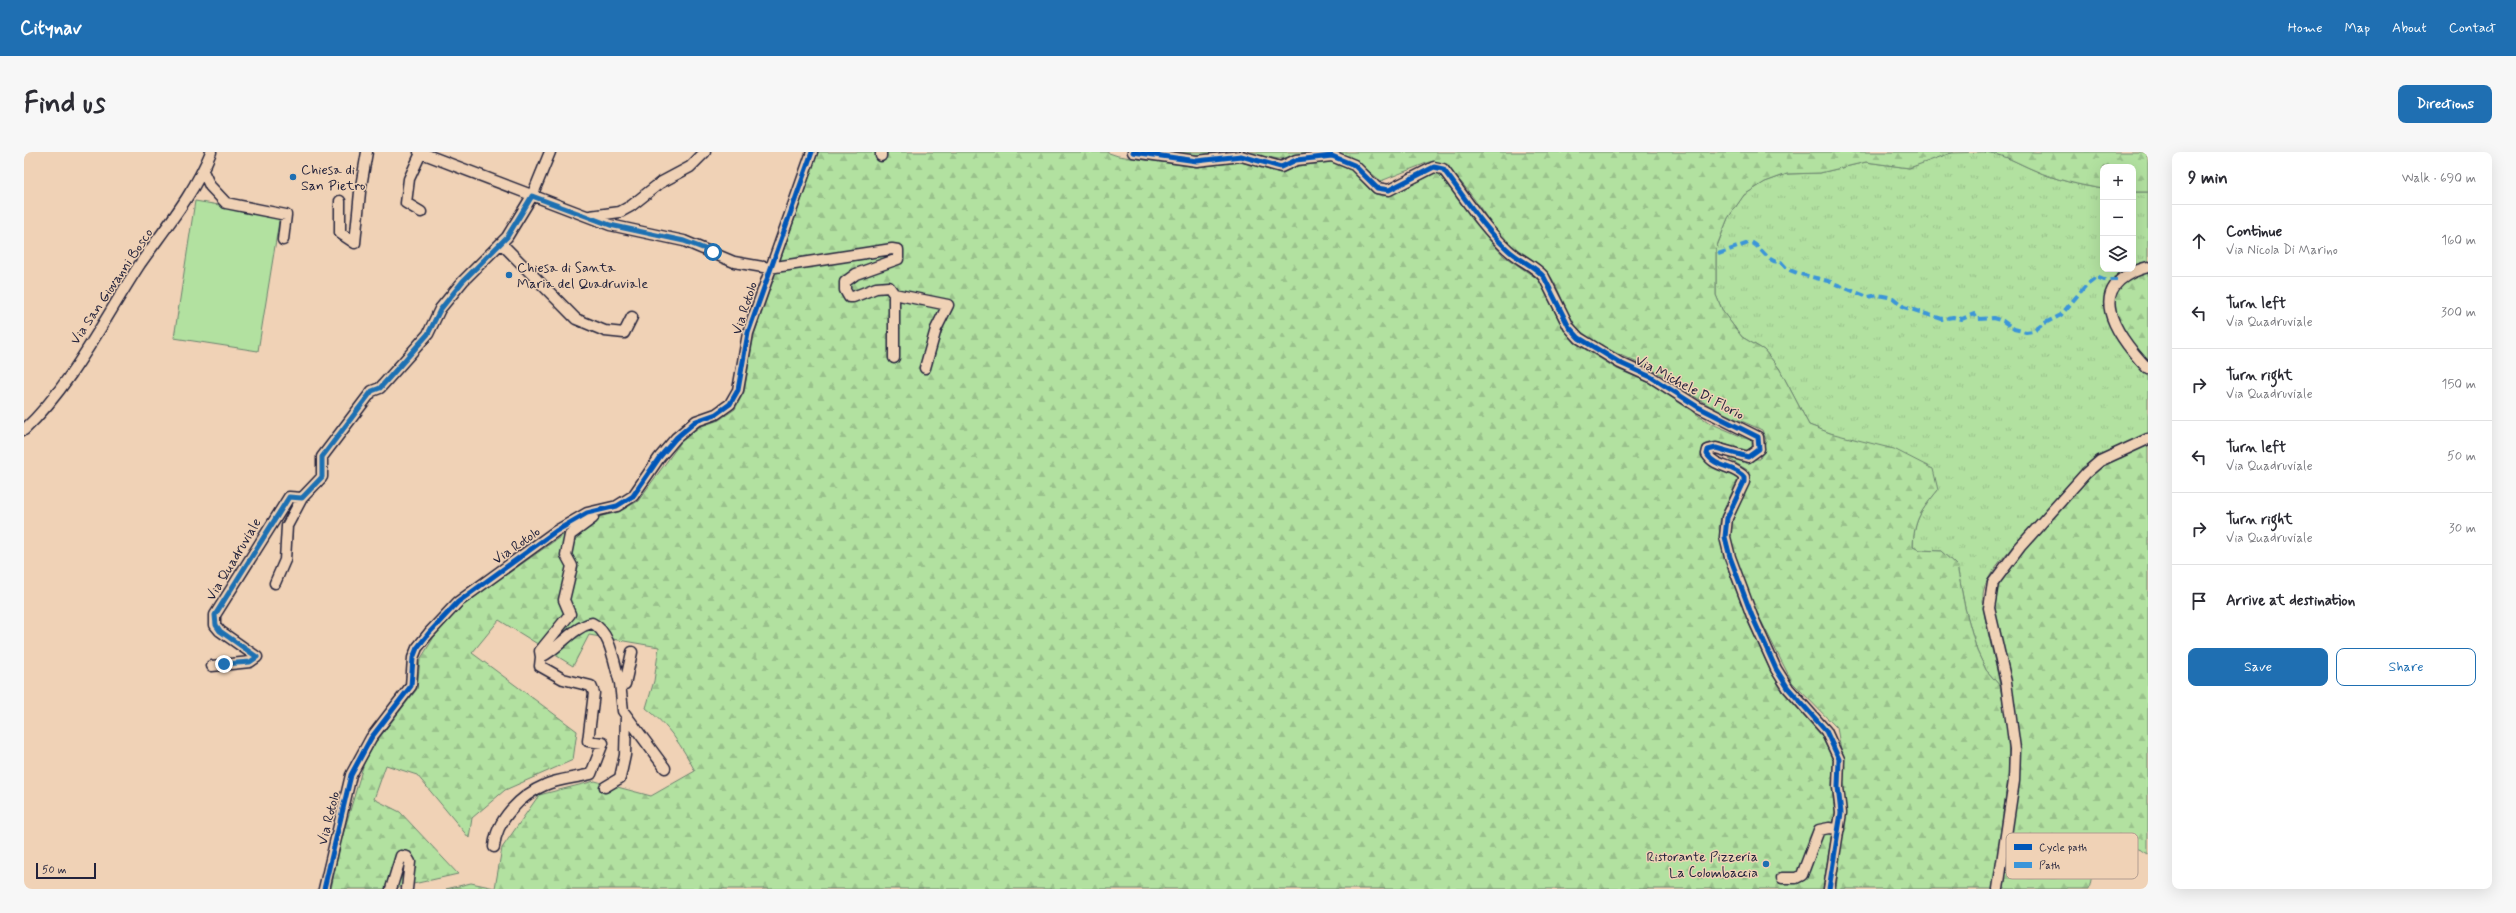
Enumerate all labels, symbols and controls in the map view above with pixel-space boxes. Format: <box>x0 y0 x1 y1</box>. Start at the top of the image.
text: Citynav <box>20 16 82 41</box>
text: Home <box>2288 19 2322 37</box>
text: Map <box>2344 19 2370 37</box>
text: About <box>2392 19 2427 37</box>
text: Contact <box>2449 19 2496 37</box>
button: Directions <box>2398 85 2492 123</box>
text: Find us <box>24 86 105 123</box>
place label: Chiesa di San Pietro <box>301 161 365 195</box>
map controls <box>2100 164 2136 272</box>
button: + <box>2100 164 2136 200</box>
text: 9 min <box>2188 167 2228 189</box>
text: Walk · 690 m <box>2402 170 2476 187</box>
marker: Chiesa di San Pietro <box>288 172 298 182</box>
button: − <box>2100 200 2136 236</box>
text: Continue <box>2226 222 2282 242</box>
street label: Via San Giovanni Bosco <box>66 225 158 348</box>
icon: ahead <box>2188 230 2210 252</box>
text: 160 m <box>2441 232 2476 249</box>
button: layers <box>2100 236 2136 272</box>
text: Via Nicola Di Marino <box>2226 242 2338 259</box>
route start <box>704 243 722 261</box>
place label: Chiesa di Santa Maria del Quadruviale <box>517 259 648 293</box>
marker: Chiesa di Santa Maria del Quadruviale <box>504 270 514 280</box>
street label: Via Rotolo <box>728 279 762 337</box>
text: Turn left <box>2226 294 2286 314</box>
icon: left <box>2188 302 2210 324</box>
text: 300 m <box>2441 304 2476 321</box>
text: Via Quadruviale <box>2226 314 2313 331</box>
street label: Via Michele Di Florio <box>1632 352 1747 424</box>
text: Turn right <box>2226 366 2293 386</box>
icon: right <box>2188 374 2210 396</box>
text: 150 m <box>2442 376 2476 393</box>
text: Via Quadruviale <box>2226 386 2313 403</box>
text: Turn left <box>2226 438 2286 458</box>
icon: left <box>2188 446 2210 468</box>
text: 50 m <box>2447 448 2476 465</box>
text: Via Quadruviale <box>2226 458 2313 475</box>
text: Turn right <box>2226 510 2293 530</box>
street label: Via Quadruviale <box>202 515 266 604</box>
icon: right <box>2188 518 2210 540</box>
text: 30 m <box>2449 520 2476 537</box>
street label: Via Rotolo <box>489 523 544 569</box>
text: Via Quadruviale <box>2226 530 2313 547</box>
icon: arrive <box>2188 590 2210 612</box>
text: Arrive at destination <box>2226 591 2355 611</box>
button: Save <box>2188 648 2328 686</box>
button: Share <box>2336 648 2476 686</box>
route end <box>215 655 233 673</box>
street label: Via Rotolo <box>314 789 344 847</box>
legend <box>2006 833 2138 879</box>
text: Cycle path <box>2039 841 2087 855</box>
place label: Ristorante Pizzeria La Colombaccia <box>1646 848 1758 882</box>
marker: Ristorante Pizzeria La Colombaccia <box>1761 859 1771 869</box>
text: Path <box>2039 859 2060 873</box>
scale bar <box>36 861 96 880</box>
text: 50 m <box>42 863 67 877</box>

